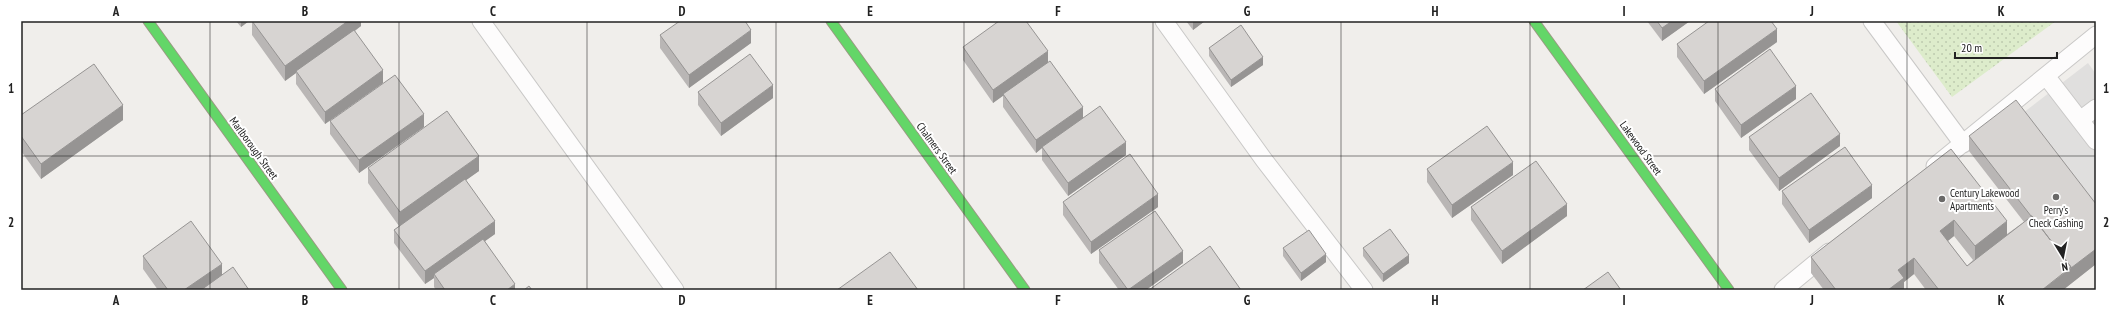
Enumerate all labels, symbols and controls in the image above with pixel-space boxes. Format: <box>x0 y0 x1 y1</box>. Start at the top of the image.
text: A <box>112 3 120 20</box>
text: B <box>302 3 308 20</box>
text: C <box>490 3 496 20</box>
text: D <box>679 3 686 20</box>
text: E <box>867 3 873 20</box>
text: F <box>1055 3 1061 20</box>
text: G <box>1244 3 1251 20</box>
text: H <box>1432 3 1439 20</box>
text: I <box>1622 3 1626 20</box>
text: J <box>1809 3 1814 20</box>
text: K <box>1998 3 2005 20</box>
scale bar <box>1955 34 2057 60</box>
text: 20 m <box>1961 40 1982 55</box>
text: 1 <box>8 80 14 97</box>
text: 1 <box>2103 80 2109 97</box>
street label: Marlborough Street <box>227 114 281 182</box>
street label: Lakewood Street <box>1617 118 1665 178</box>
street label: Chalmers Street <box>914 119 960 177</box>
place label: Century Lakewood Apartments <box>1950 186 2019 213</box>
marker: Perry's Check Cashing <box>2051 192 2061 202</box>
marker: Century Lakewood Apartments <box>1937 194 1947 204</box>
place label: Perry's Check Cashing <box>2029 203 2083 230</box>
text: 2 <box>8 214 14 231</box>
text: 2 <box>2103 214 2109 231</box>
north arrow <box>2043 237 2083 277</box>
text: N <box>2061 259 2069 274</box>
text: A <box>112 292 120 309</box>
text: B <box>302 292 308 309</box>
text: C <box>490 292 496 309</box>
text: D <box>679 292 686 309</box>
text: E <box>867 292 873 309</box>
text: F <box>1055 292 1061 309</box>
text: G <box>1244 292 1251 309</box>
text: H <box>1432 292 1439 309</box>
text: I <box>1622 292 1626 309</box>
text: J <box>1809 292 1814 309</box>
text: K <box>1998 292 2005 309</box>

